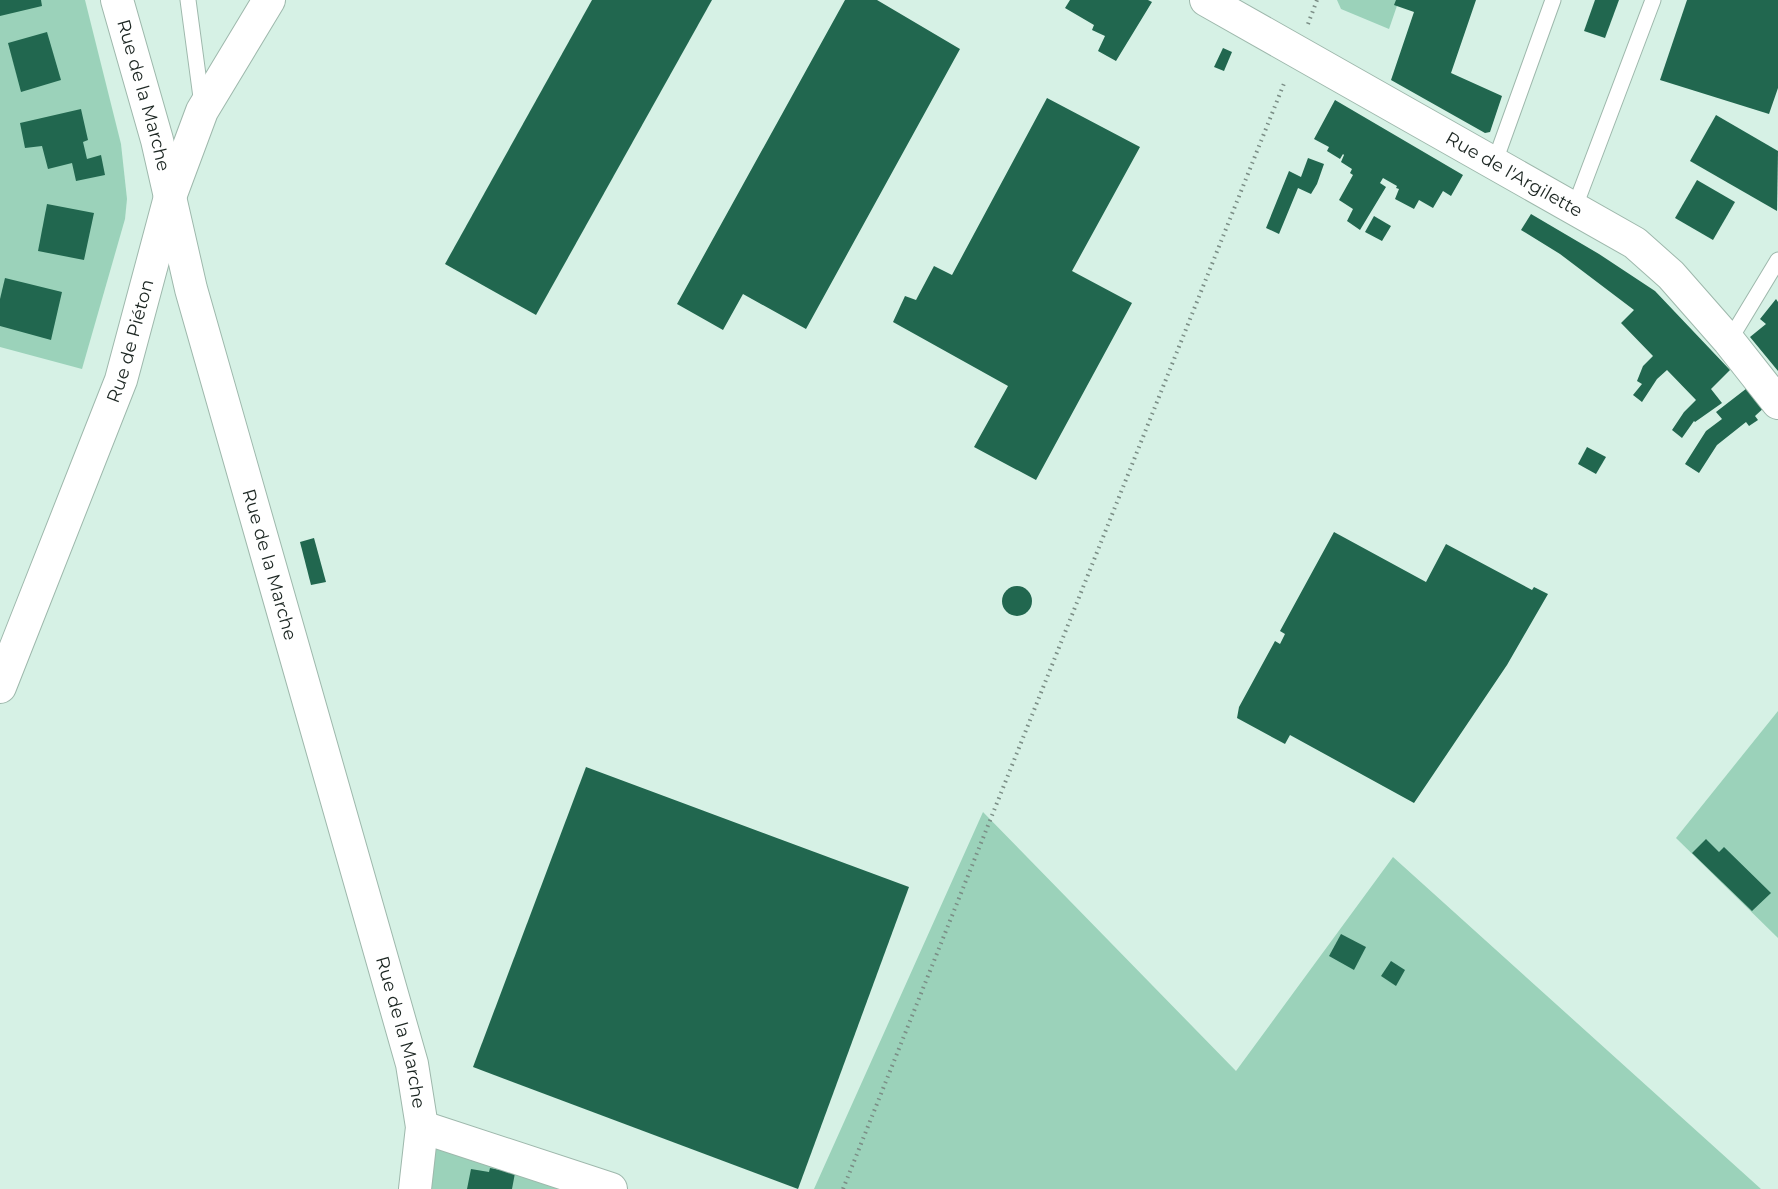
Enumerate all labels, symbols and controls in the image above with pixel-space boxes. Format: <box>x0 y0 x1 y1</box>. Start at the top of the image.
street label: Rue de la Marche <box>112 17 175 173</box>
street label: Rue de l'Argilette <box>1442 127 1587 222</box>
street label: Rue de Piéton <box>102 277 158 406</box>
street label: Rue de la Marche <box>238 486 302 643</box>
street label: Rue de la Marche <box>371 954 430 1110</box>

